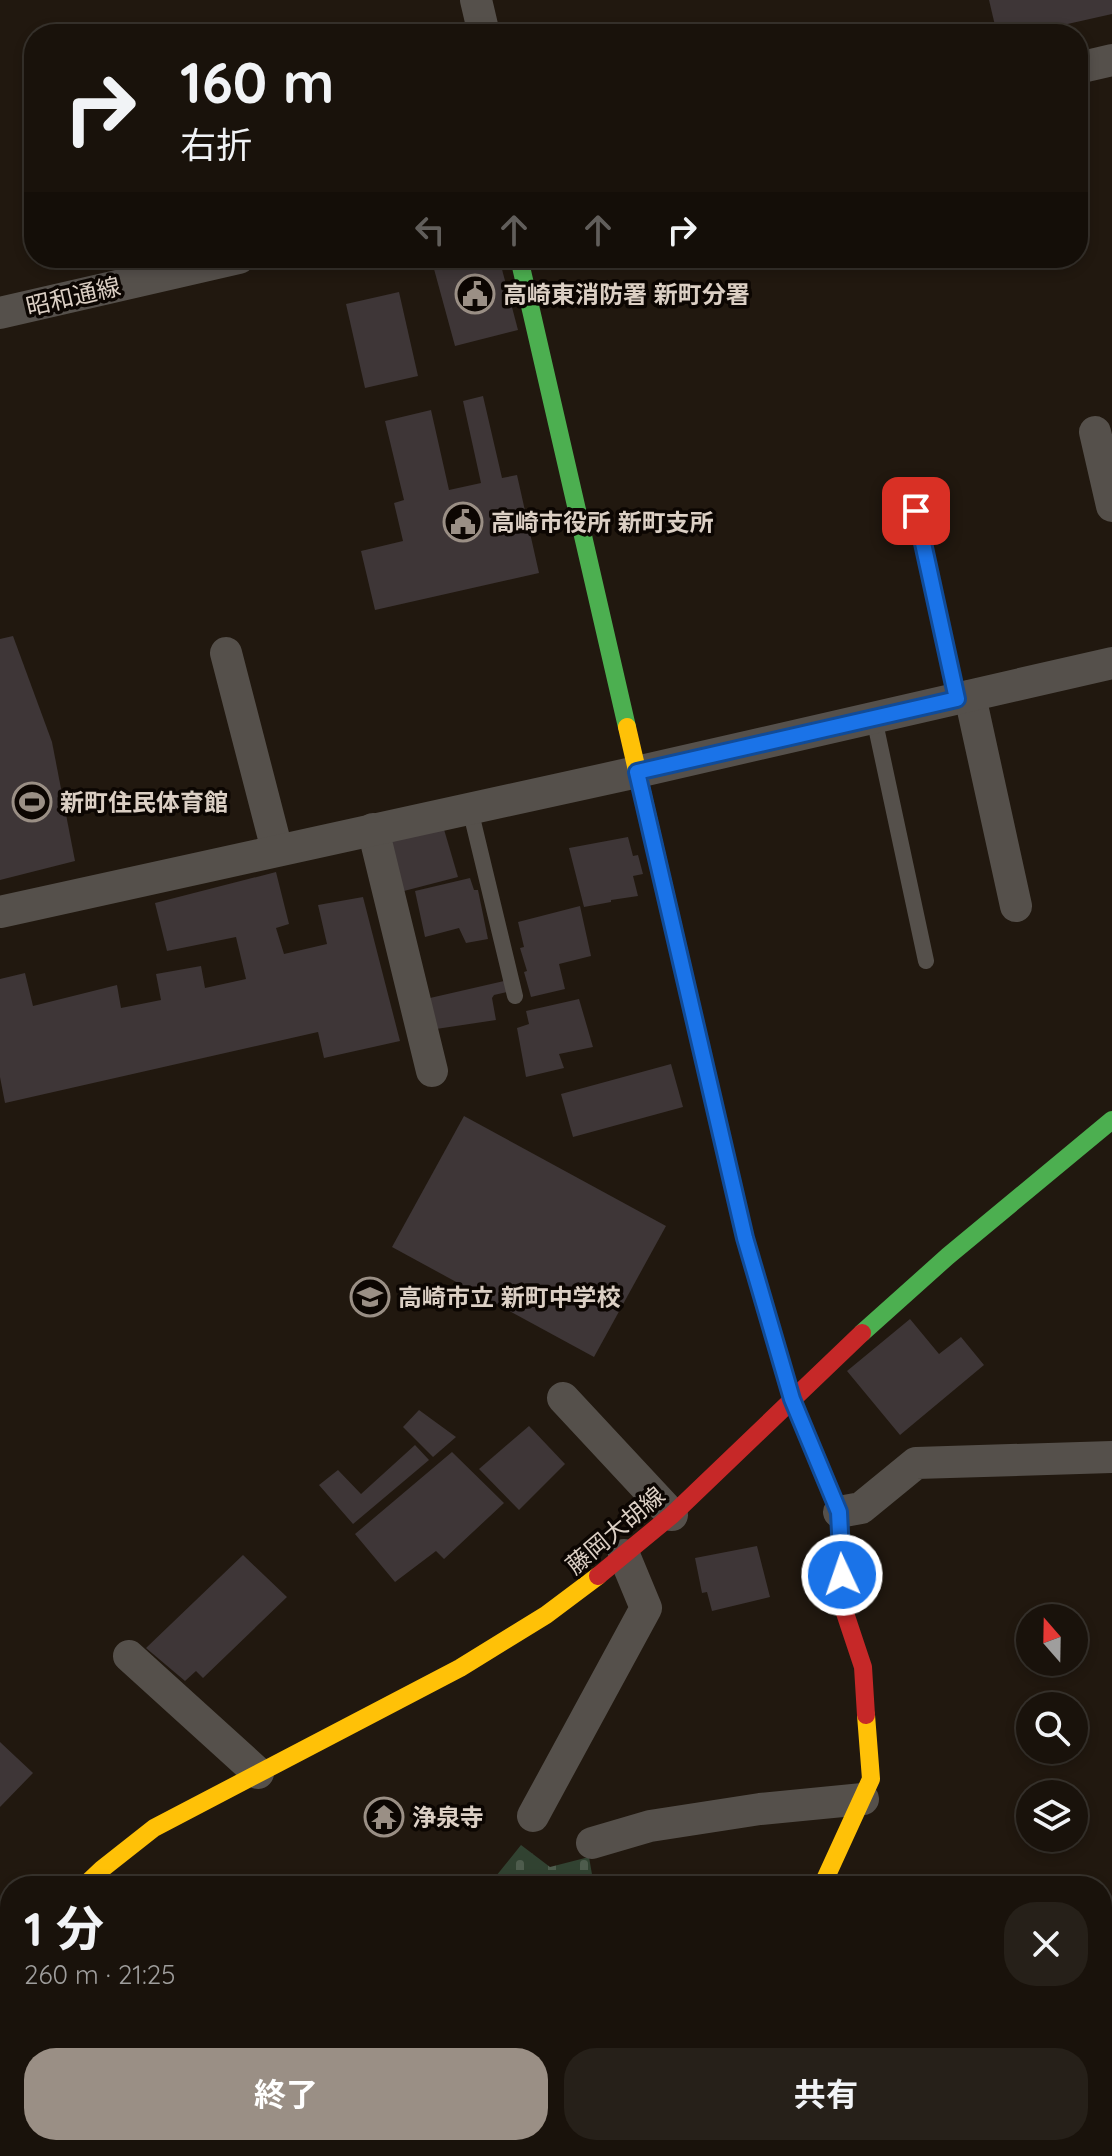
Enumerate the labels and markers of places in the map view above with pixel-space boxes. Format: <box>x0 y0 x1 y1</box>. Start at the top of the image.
public building icon: 高崎東消防署 新町分署 <box>454 273 496 315</box>
place label: 高崎東消防署 新町分署 <box>503 279 750 309</box>
pin <box>882 477 950 545</box>
public building icon: 高崎市役所 新町支所 <box>442 501 484 543</box>
place label: 高崎市役所 新町支所 <box>491 507 714 537</box>
sports icon: 新町住民体育館 <box>11 781 53 823</box>
place label: 新町住民体育館 <box>60 787 228 817</box>
school or university icon: 高崎市立 新町中学校 <box>349 1276 391 1318</box>
place label: 高崎市立 新町中学校 <box>398 1282 621 1312</box>
temple icon: 浄泉寺 <box>363 1796 405 1838</box>
place label: 浄泉寺 <box>412 1802 484 1832</box>

